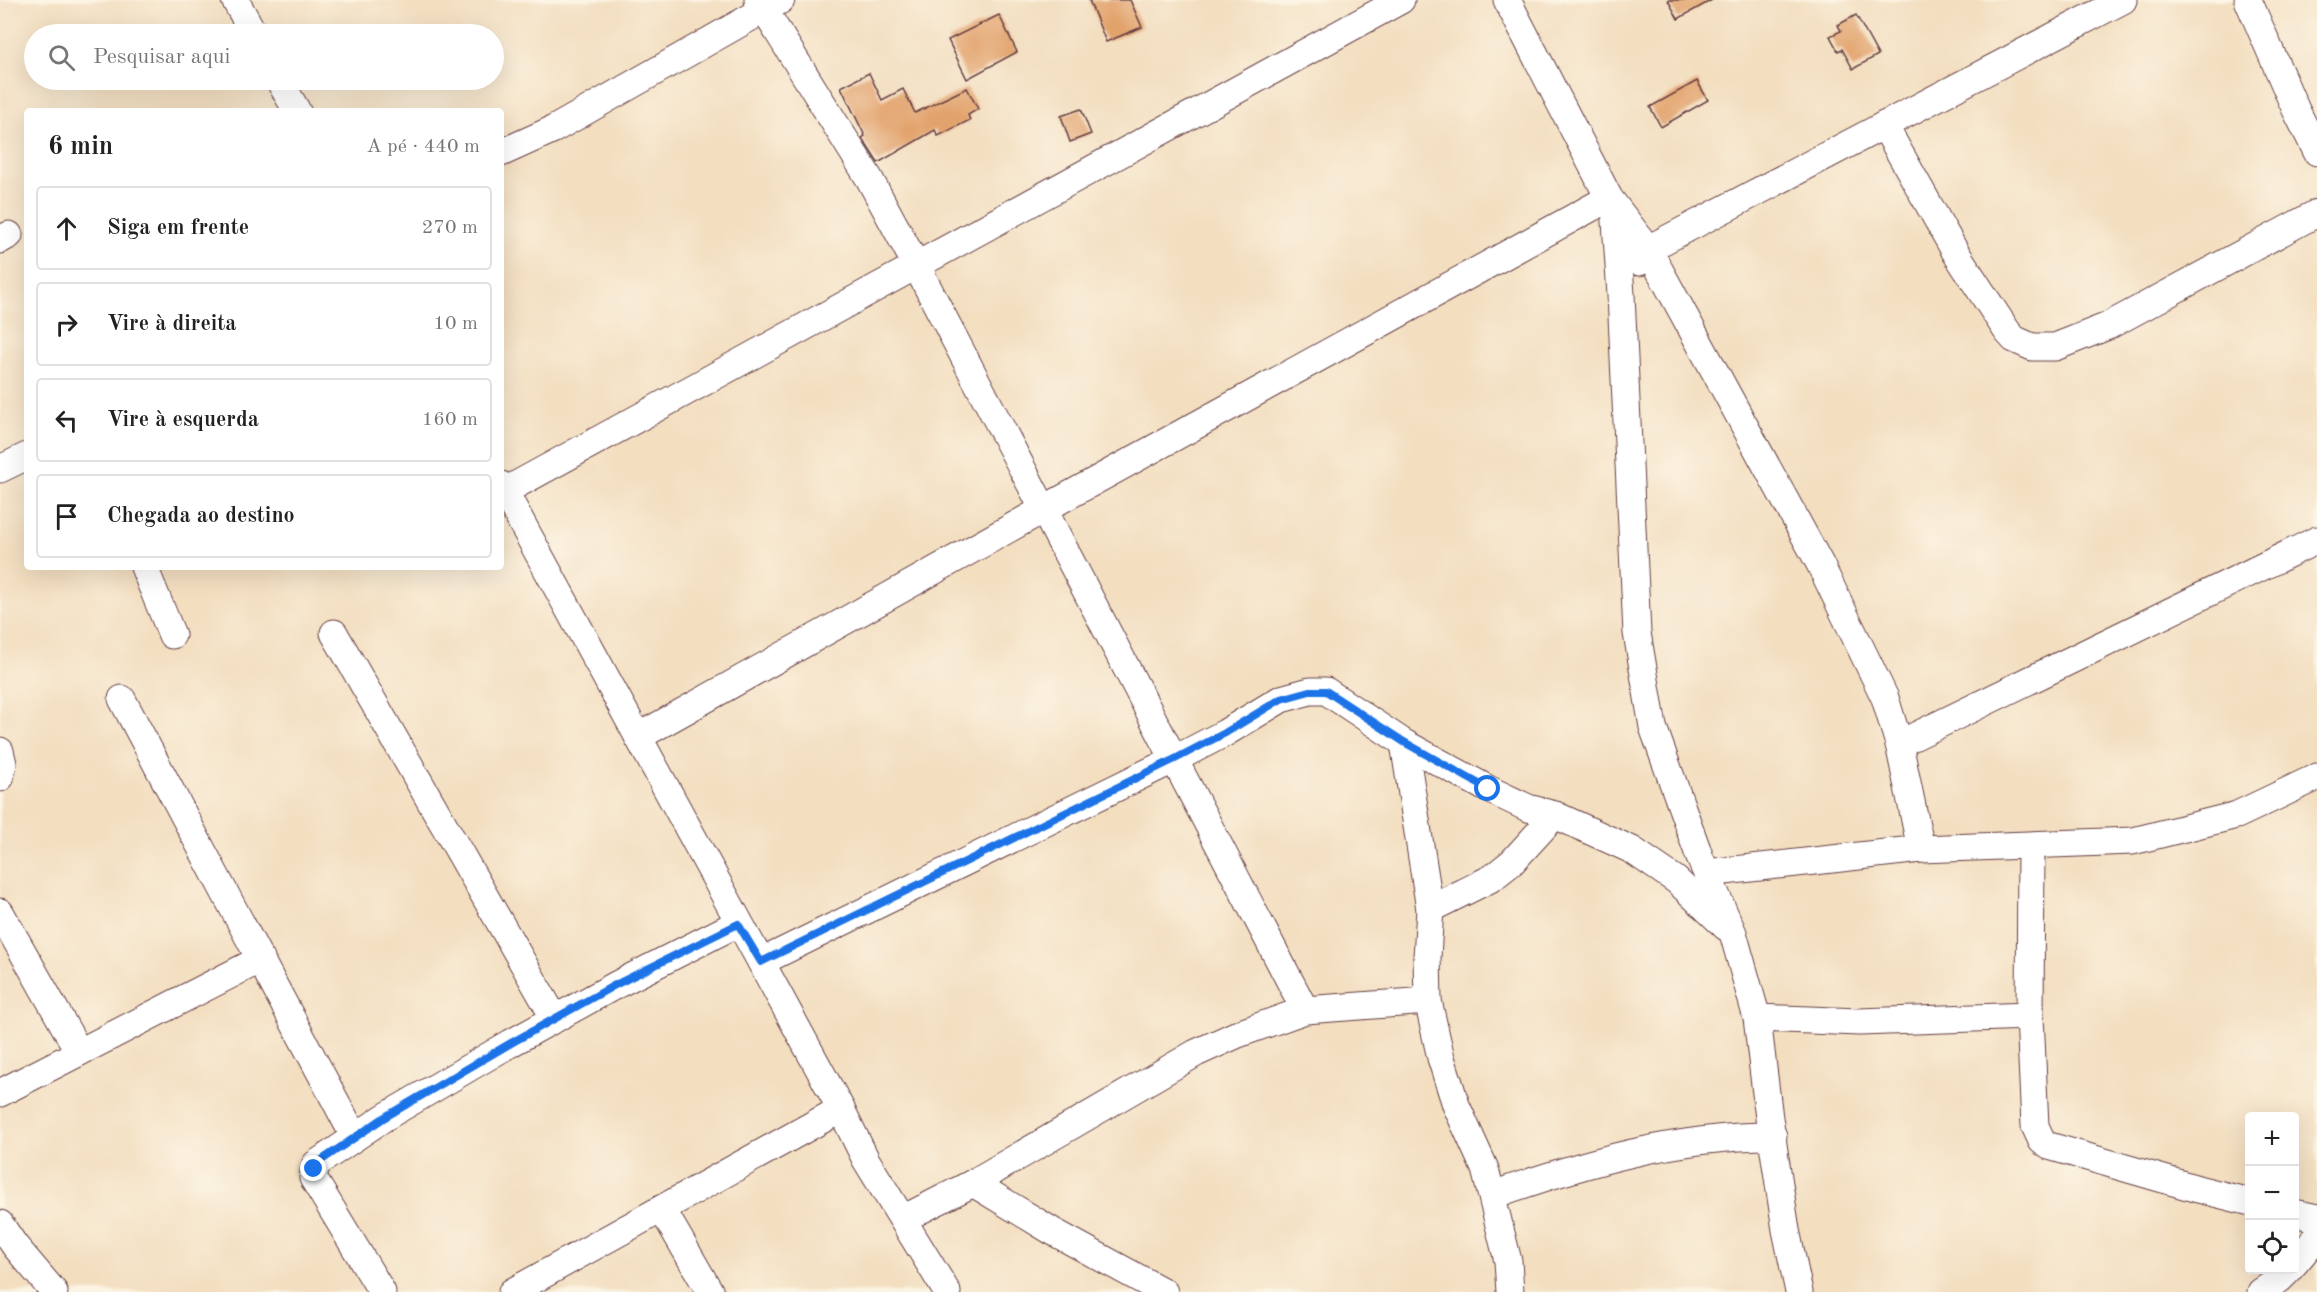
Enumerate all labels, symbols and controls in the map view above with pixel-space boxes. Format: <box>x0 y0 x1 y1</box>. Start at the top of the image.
search box <box>24 24 504 90</box>
icon: search <box>45 41 78 74</box>
text: Pesquisar aqui <box>93 46 230 68</box>
text: 6 min <box>48 134 113 160</box>
text: A pé · 440 m <box>366 137 480 157</box>
icon: ahead <box>50 212 83 245</box>
text: Siga em frente <box>107 217 249 239</box>
text: 270 m <box>422 218 478 238</box>
icon: right <box>50 308 83 341</box>
text: Vire à direita <box>107 313 237 335</box>
text: 10 m <box>433 314 478 334</box>
icon: left <box>50 404 83 437</box>
text: Vire à esquerda <box>107 409 259 431</box>
text: 160 m <box>422 410 478 430</box>
icon: arrive <box>50 500 83 533</box>
text: Chegada ao destino <box>107 505 295 527</box>
route start <box>1474 775 1500 801</box>
map controls <box>2245 1112 2299 1274</box>
button: + <box>2245 1112 2299 1166</box>
route end <box>300 1155 326 1181</box>
button: − <box>2245 1166 2299 1220</box>
button: locate <box>2245 1220 2299 1274</box>

